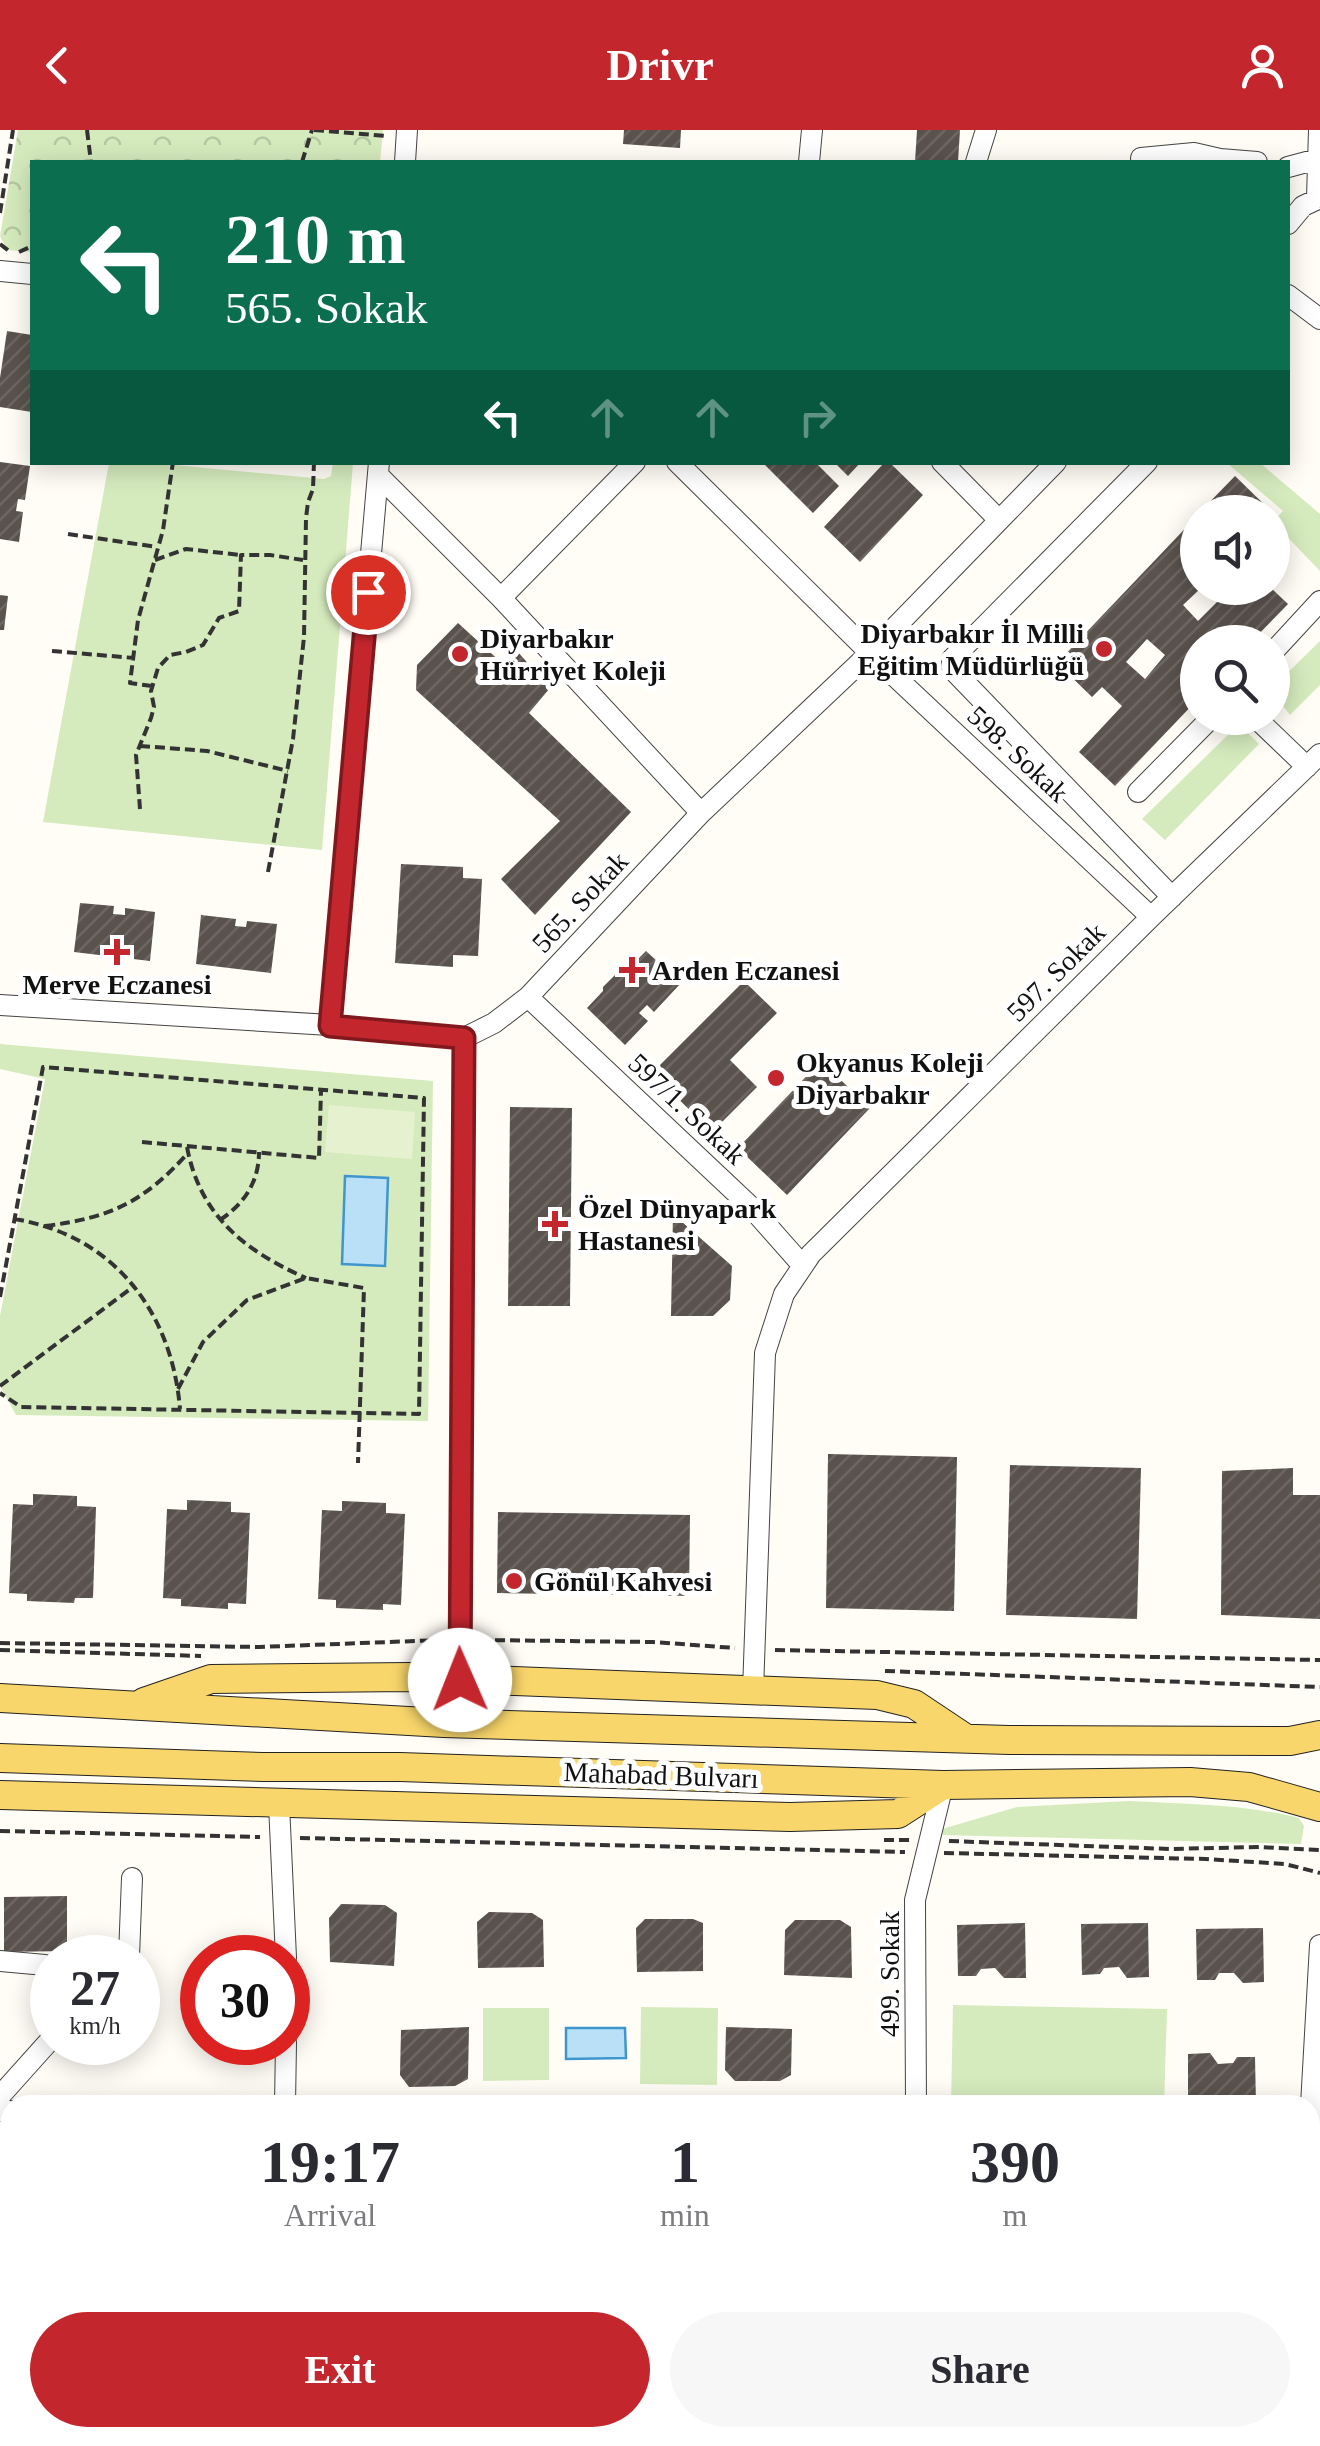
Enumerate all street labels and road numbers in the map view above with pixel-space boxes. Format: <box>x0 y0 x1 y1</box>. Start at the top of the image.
street label: 598. Sokak <box>961 700 1075 808</box>
street label: 565. Sokak <box>526 845 634 959</box>
street label: 597. Sokak <box>1000 916 1112 1028</box>
street label: 597/1. Sokak <box>622 1047 752 1171</box>
street label: Mahabad Bulvarı <box>563 1756 759 1794</box>
street label: 499. Sokak <box>874 1911 905 2037</box>

